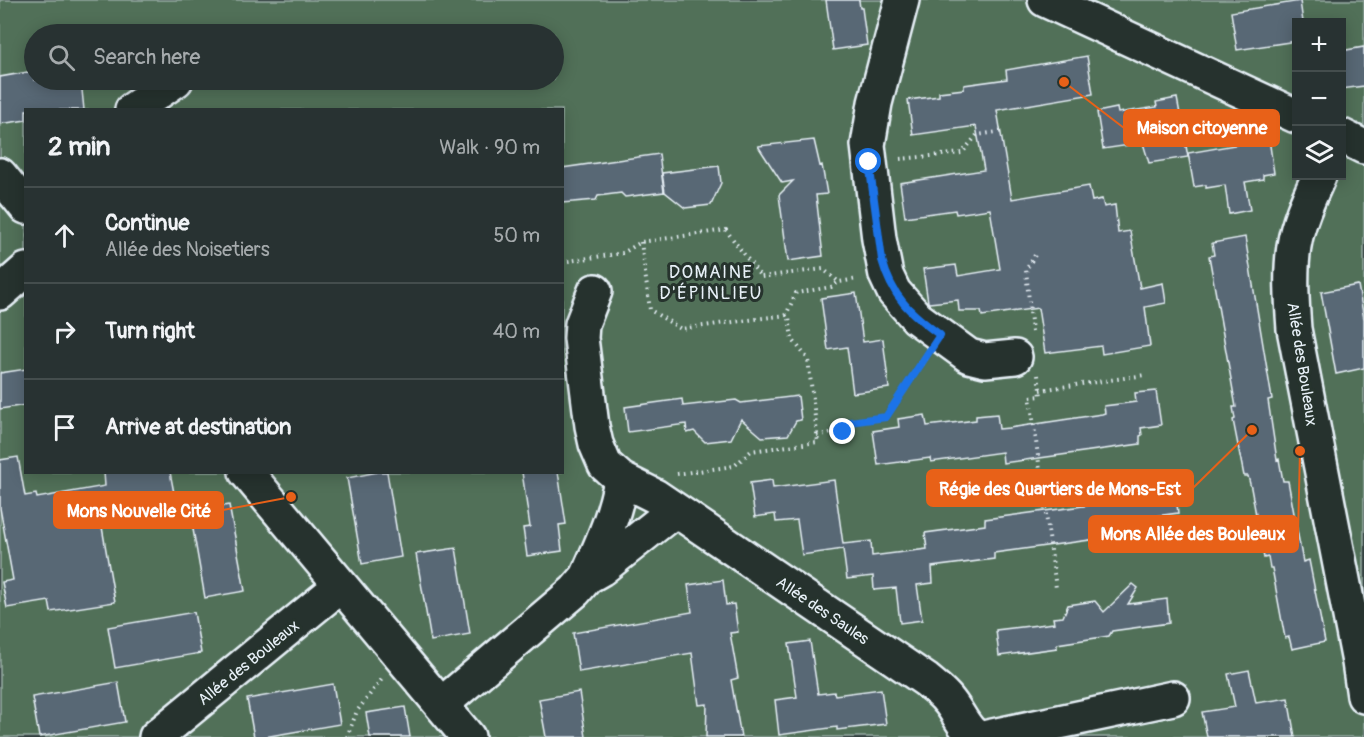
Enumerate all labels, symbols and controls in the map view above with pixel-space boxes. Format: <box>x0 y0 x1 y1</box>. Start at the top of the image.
map controls <box>1292 18 1346 180</box>
button: + <box>1292 18 1346 72</box>
search box <box>24 24 564 90</box>
icon: search <box>45 41 78 74</box>
text: Search here <box>93 43 200 71</box>
button: − <box>1292 72 1346 126</box>
callout: Maison citoyenne <box>1124 110 1279 146</box>
text: Maison citoyenne <box>1137 117 1268 140</box>
button: layers <box>1292 126 1346 180</box>
text: 2 min <box>48 131 110 163</box>
text: Walk · 90 m <box>439 135 540 160</box>
route start <box>855 148 881 174</box>
text: Continue <box>105 209 189 237</box>
icon: ahead <box>48 219 81 252</box>
text: 50 m <box>493 223 540 248</box>
text: Allée des Noisetiers <box>105 237 270 262</box>
district label: DOMAINE D'ÉPINLIEU <box>659 261 763 305</box>
street label: Allée des Bouleaux <box>1282 301 1322 427</box>
icon: right <box>48 315 81 348</box>
text: Turn right <box>105 317 195 345</box>
text: 40 m <box>493 319 540 344</box>
icon: arrive <box>48 411 81 444</box>
text: Arrive at destination <box>105 413 291 441</box>
route end <box>829 418 855 444</box>
callout: Régie des Quartiers de Mons-Est <box>927 470 1193 506</box>
text: Régie des Quartiers de Mons-Est <box>939 478 1182 501</box>
callout: Mons Nouvelle Cité <box>54 492 223 528</box>
text: Mons Nouvelle Cité <box>67 500 212 523</box>
callout: Mons Allée des Bouleaux <box>1089 516 1298 552</box>
text: Mons Allée des Bouleaux <box>1101 523 1285 546</box>
street label: Allée des Saules <box>772 572 873 649</box>
street label: Allée des Bouleaux <box>194 616 303 710</box>

